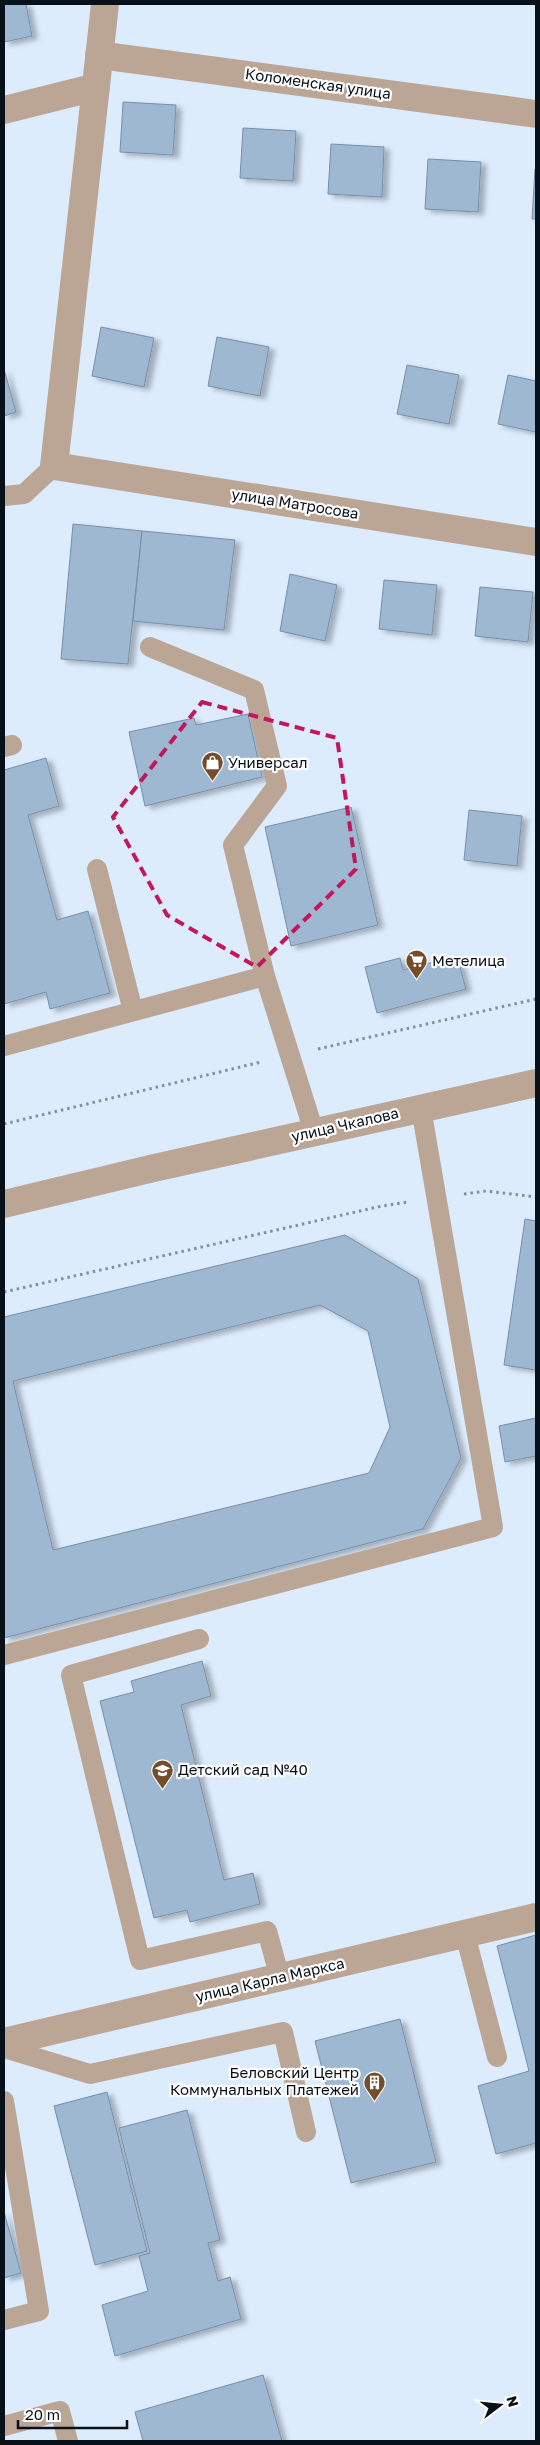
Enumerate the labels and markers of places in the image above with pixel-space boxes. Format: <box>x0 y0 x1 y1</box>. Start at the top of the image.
shop icon: Универсал <box>200 751 224 782</box>
place label: Универсал <box>228 753 308 771</box>
supermarket icon: Метелица <box>404 949 428 980</box>
place label: Метелица <box>432 951 505 969</box>
school or university icon: Детский сад №40 <box>150 1758 174 1789</box>
place label: Детский сад №40 <box>178 1760 308 1778</box>
place label: Беловский Центр Коммунальных Платежей <box>170 2063 359 2098</box>
building icon: Беловский Центр Коммунальных Платежей <box>363 2070 387 2101</box>

